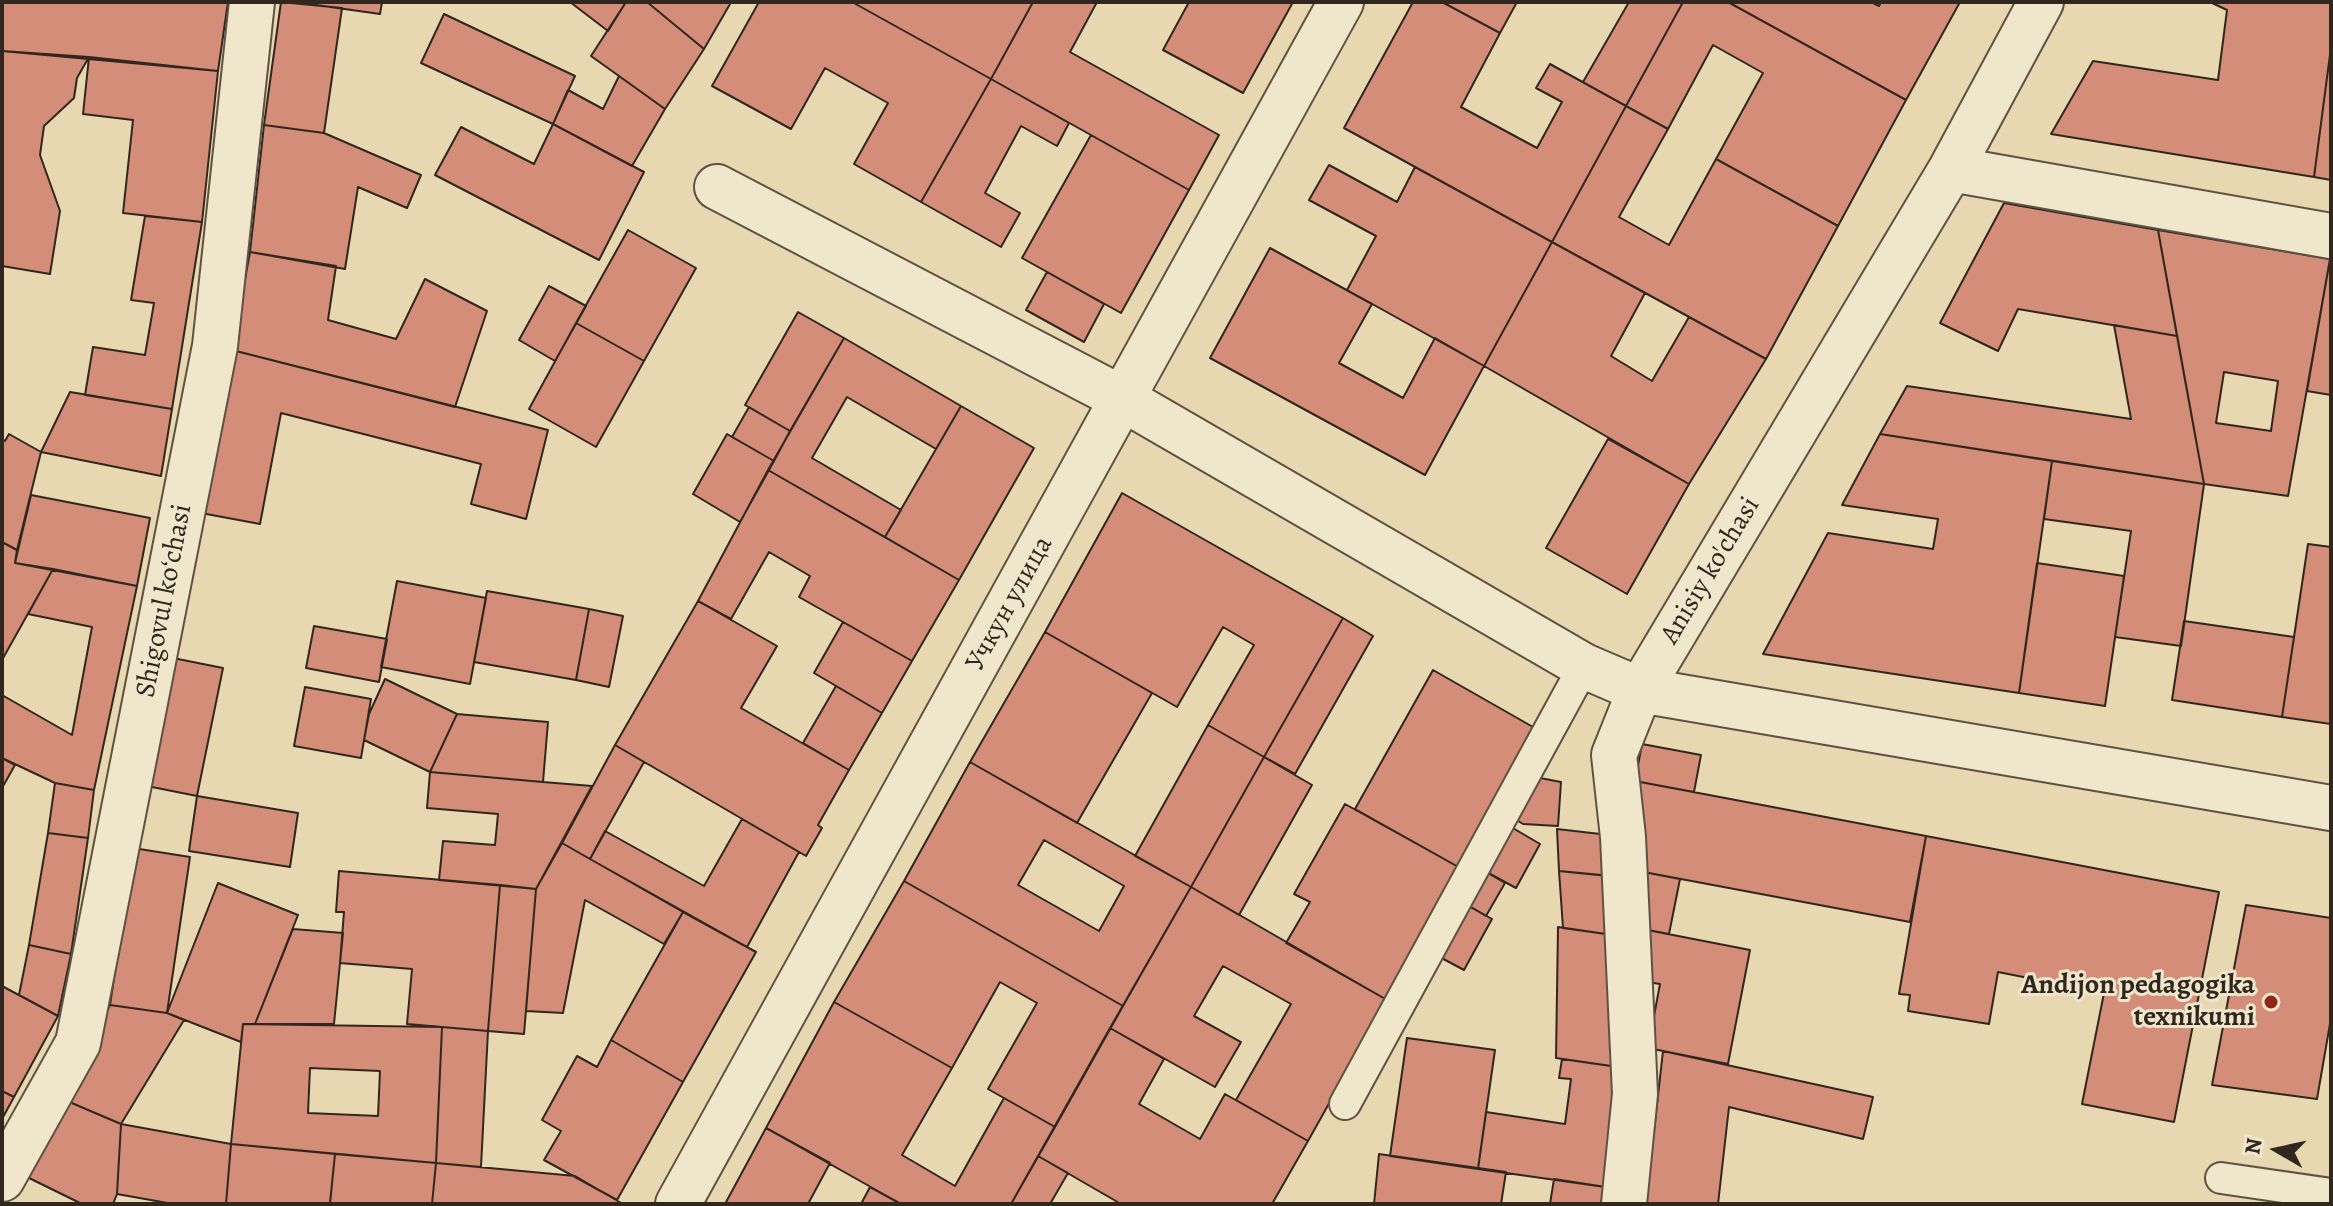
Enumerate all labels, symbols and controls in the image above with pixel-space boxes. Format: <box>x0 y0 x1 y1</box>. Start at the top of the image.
street label: Anisiy ko'chasi <box>1654 491 1768 651</box>
street label: Shigovul koʻchasi <box>130 502 200 700</box>
street label: Учкун улица <box>959 531 1061 677</box>
place label: Andijon pedagogika texnikumi <box>2021 969 2255 1035</box>
marker: Andijon pedagogika texnikumi <box>2262 993 2280 1011</box>
north arrow <box>2237 1110 2317 1190</box>
text: N <box>2237 1136 2269 1157</box>

